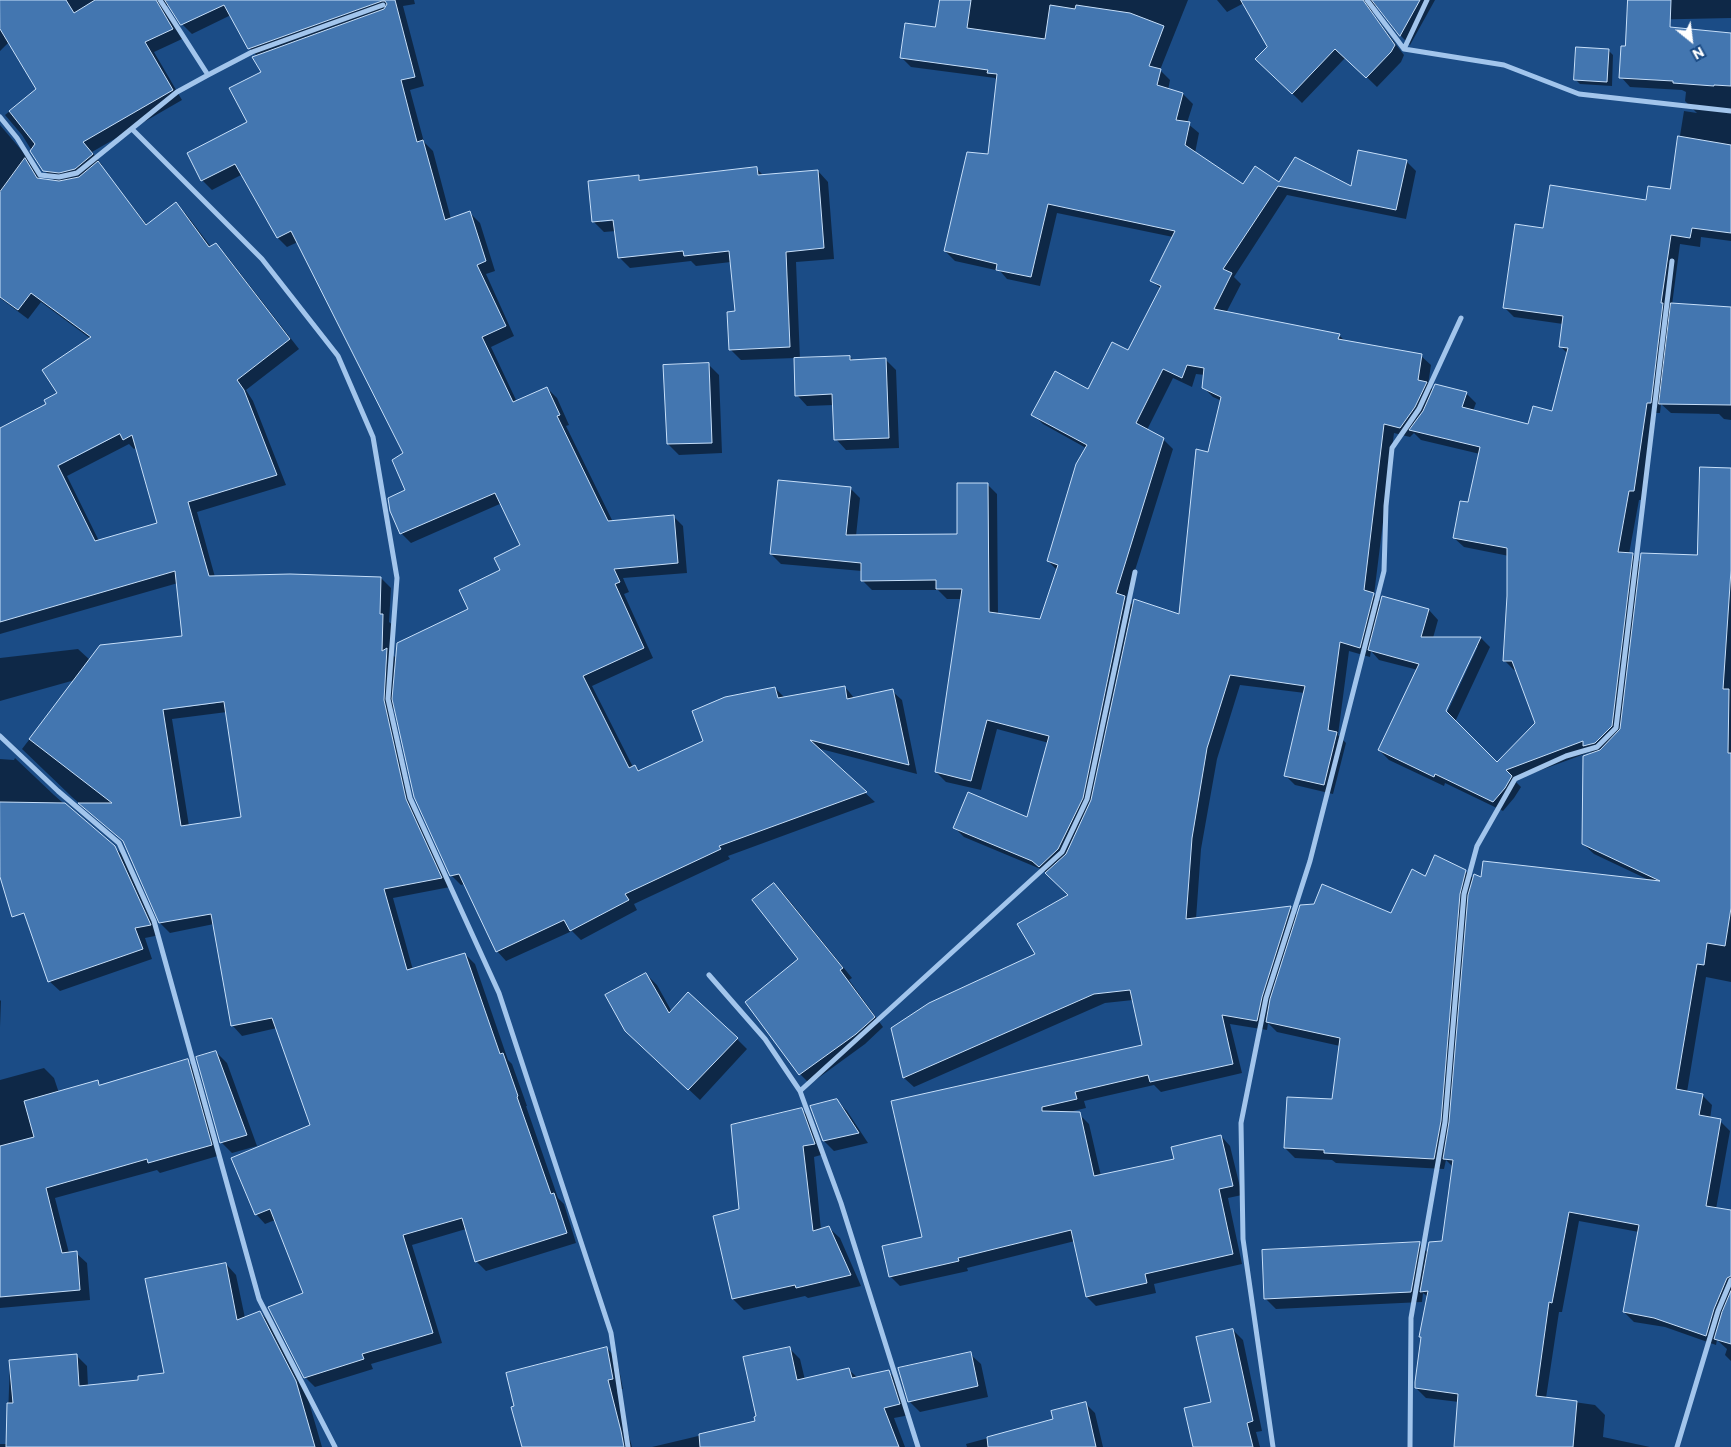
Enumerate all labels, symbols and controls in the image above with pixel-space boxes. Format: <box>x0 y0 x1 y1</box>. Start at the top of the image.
north arrow <box>1666 15 1716 65</box>
text: N <box>1690 44 1707 64</box>

